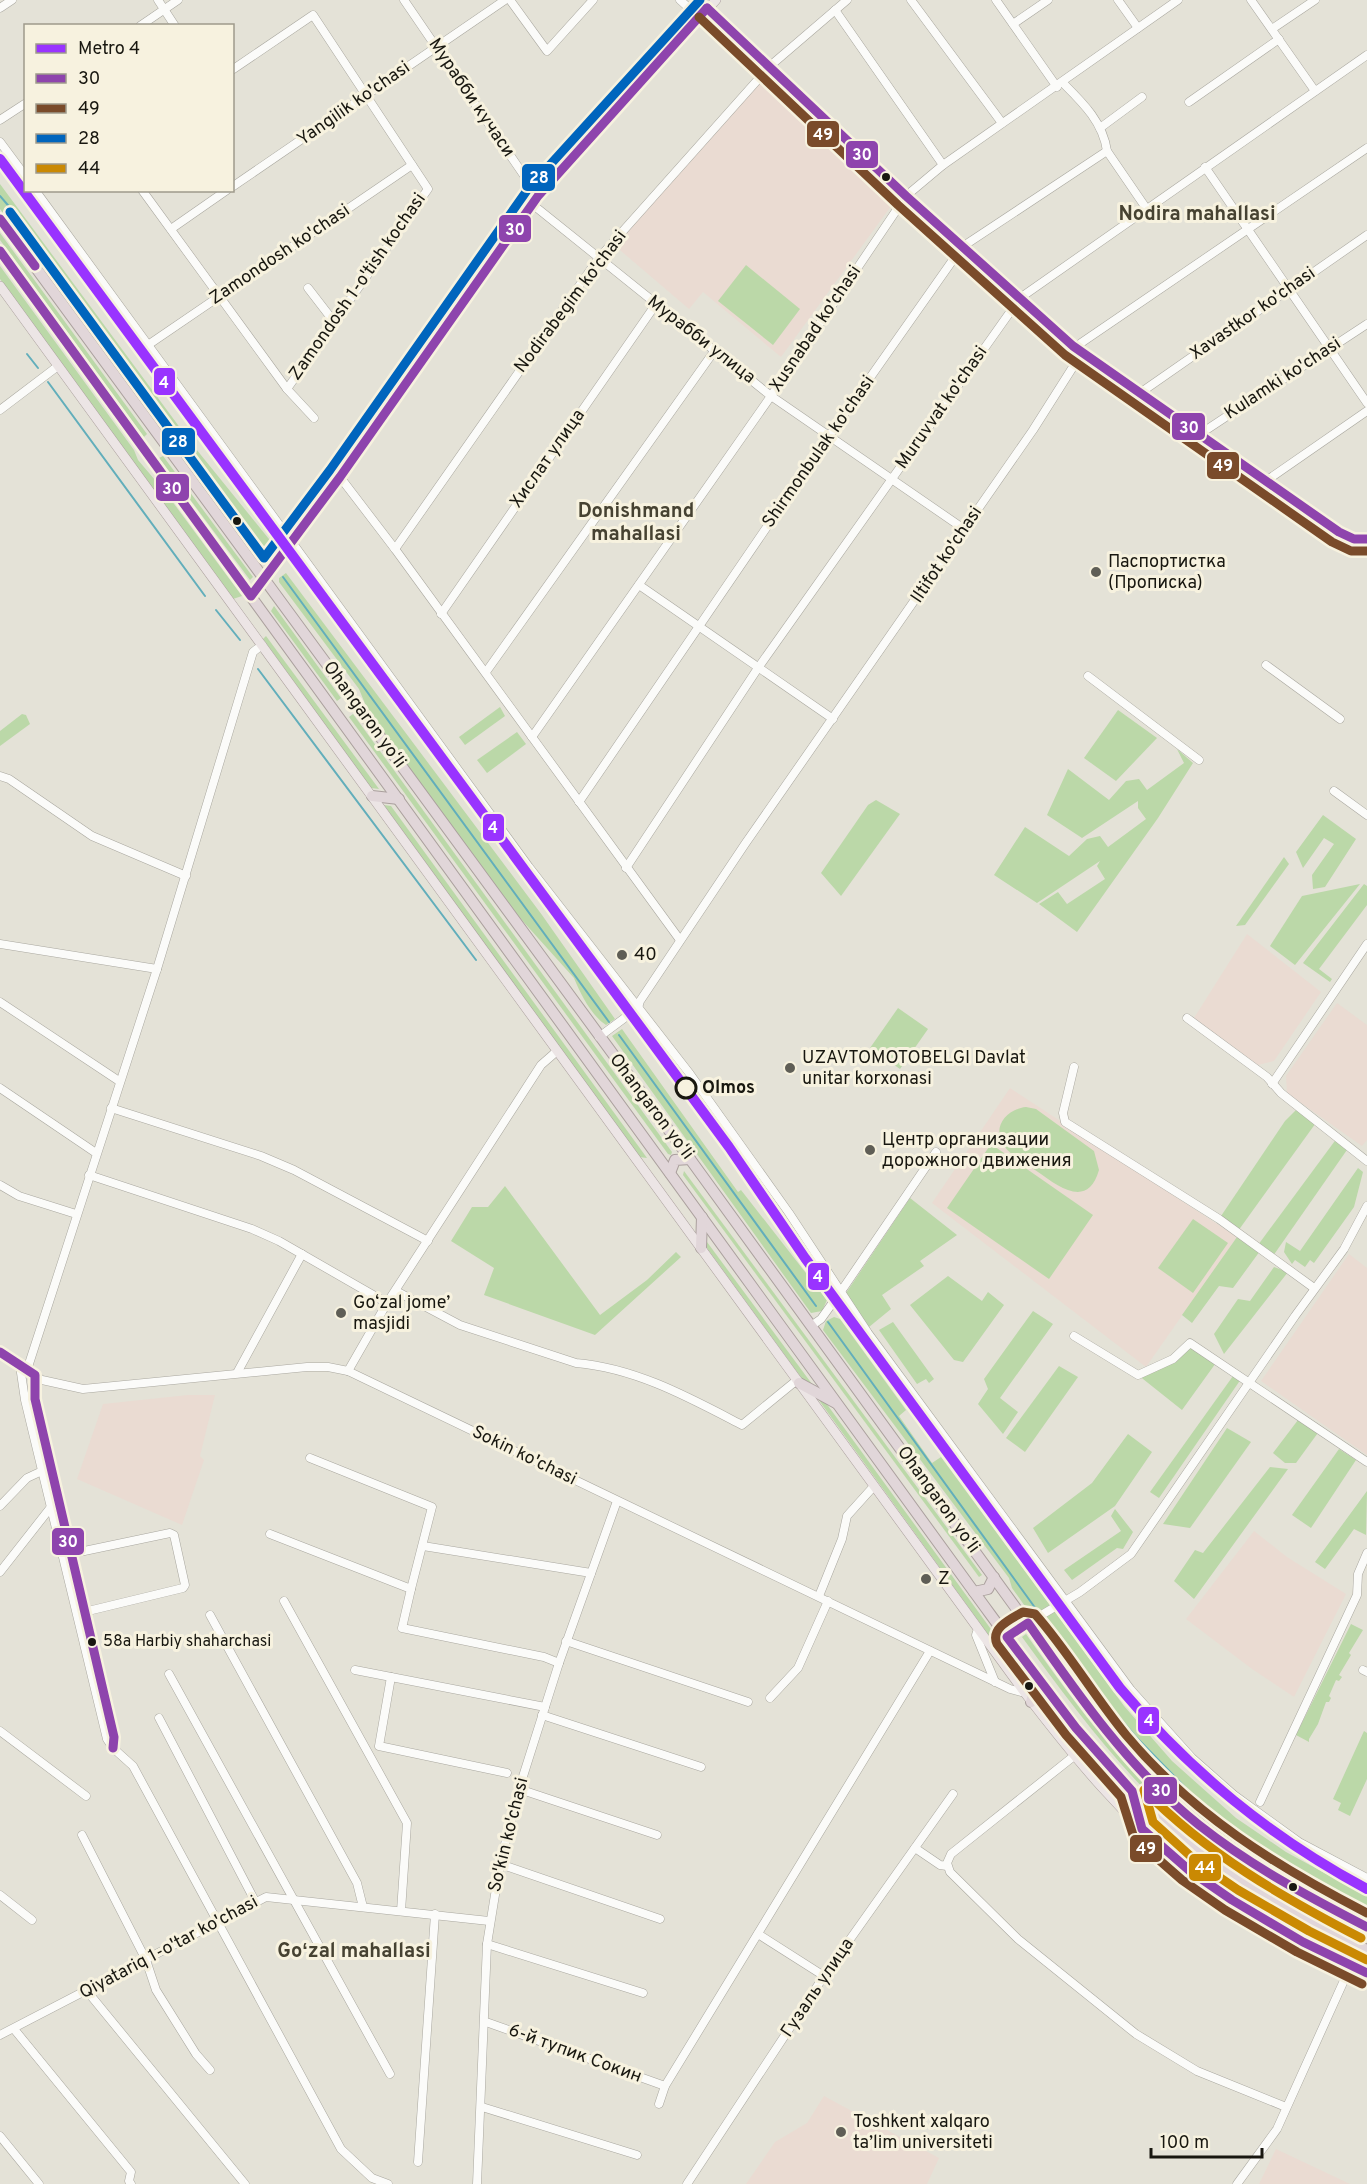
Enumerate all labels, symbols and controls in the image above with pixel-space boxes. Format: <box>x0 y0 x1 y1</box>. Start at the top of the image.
legend <box>24 24 234 192</box>
street label: Мурабби кучаси <box>423 34 519 162</box>
text: Metro 4 <box>78 38 140 61</box>
street label: Yangilik ko'chasi <box>293 56 415 152</box>
text: 30 <box>78 68 100 91</box>
text: 49 <box>78 98 100 121</box>
line badge: 49 <box>806 120 840 148</box>
text: 49 <box>813 126 833 146</box>
text: 28 <box>78 128 100 151</box>
line badge: 30 <box>845 140 879 169</box>
text: 30 <box>852 146 872 166</box>
text: 44 <box>78 158 100 181</box>
line badge: 28 <box>521 163 556 192</box>
text: 28 <box>529 169 549 189</box>
unlabelled marker <box>880 171 892 183</box>
street label: Zamondosh 1-o'tish kochasi <box>284 189 432 385</box>
street label: Zamondosh ko'chasi <box>205 199 355 311</box>
district label: Nodira mahallasi <box>1118 202 1276 228</box>
line badge: 30 <box>498 214 532 243</box>
text: 30 <box>505 221 525 241</box>
street label: Nodirabegim ko'chasi <box>510 226 632 378</box>
street label: Xusnabad ko'chasi <box>765 261 867 397</box>
street label: Xavastkor ko'chasi <box>1186 262 1320 366</box>
street label: Мурабби улица <box>642 291 760 389</box>
street label: Kulamki ko'chasi <box>1220 333 1346 425</box>
street label: Muruvvat ko'chasi <box>891 342 993 474</box>
line badge: 4 <box>153 367 176 396</box>
street label: Shirmonbulak ko'chasi <box>758 371 880 533</box>
text: 4 <box>159 374 169 394</box>
street label: Хислат улица <box>505 405 591 513</box>
line badge: 30 <box>1171 412 1206 441</box>
text: 30 <box>1179 419 1199 439</box>
line badge: 28 <box>161 427 196 456</box>
text: 28 <box>168 433 188 453</box>
line badge: 49 <box>1206 451 1240 480</box>
text: 49 <box>1213 457 1233 477</box>
line badge: 30 <box>155 473 190 502</box>
text: 30 <box>162 480 182 500</box>
district label: Donishmand mahallasi <box>578 499 694 548</box>
street label: Iltifot ko'chasi <box>906 502 988 608</box>
unlabelled marker <box>231 515 243 527</box>
place label: Паспортистка (Прописка) <box>1108 551 1226 595</box>
marker: Паспортистка (Прописка) <box>1089 565 1103 579</box>
street label: Ohangaron yoʻli <box>317 657 411 773</box>
line badge: 4 <box>482 813 505 842</box>
text: 4 <box>488 819 498 839</box>
place label: 40 <box>634 944 657 967</box>
marker: 40 <box>615 948 629 962</box>
place label: UZAVTOMOTOBELGI Davlat unitar korxonasi <box>802 1047 1026 1091</box>
street label: Ohangaron yoʻli <box>604 1049 698 1165</box>
marker: UZAVTOMOTOBELGI Davlat unitar korxonasi <box>783 1061 797 1075</box>
marker: Olmos <box>675 1077 697 1099</box>
place label: Olmos <box>702 1077 755 1100</box>
place label: Центр организации дорожного движения <box>882 1129 1072 1173</box>
marker: Центр организации дорожного движения <box>863 1143 877 1157</box>
line badge: 4 <box>807 1262 830 1291</box>
text: 4 <box>813 1268 823 1288</box>
place label: Go‘zal jome’ masjidi <box>353 1292 450 1336</box>
marker: Go‘zal jome’ masjidi <box>334 1306 348 1320</box>
street label: Sokin ko'chasi <box>468 1421 580 1491</box>
street label: Ohangaron yoʻli <box>891 1442 985 1558</box>
line badge: 30 <box>51 1527 85 1556</box>
text: 30 <box>58 1533 78 1553</box>
place label: Z <box>938 1568 950 1591</box>
marker: Z <box>919 1572 933 1586</box>
place label: 58a Harbiy shaharchasi <box>103 1632 271 1652</box>
marker: 58a Harbiy shaharchasi <box>86 1636 98 1648</box>
unlabelled marker <box>1023 1680 1035 1692</box>
line badge: 4 <box>1137 1706 1160 1735</box>
text: 4 <box>1144 1712 1154 1732</box>
street label: So'kin ko'chasi <box>484 1775 534 1895</box>
line badge: 30 <box>1143 1776 1178 1805</box>
text: 30 <box>1151 1782 1171 1802</box>
line badge: 49 <box>1129 1834 1163 1863</box>
text: 49 <box>1136 1840 1156 1860</box>
line badge: 44 <box>1188 1853 1222 1882</box>
text: 44 <box>1195 1859 1215 1879</box>
unlabelled marker <box>1287 1881 1299 1893</box>
street label: Qiyatariq 1-o'tar ko'chasi <box>76 1891 262 2005</box>
street label: Гузаль улица <box>776 1934 860 2042</box>
district label: Goʻzal mahallasi <box>277 1939 431 1965</box>
street label: 6-й тупик Сокин <box>505 2019 645 2089</box>
place label: Toshkent xalqaro ta’lim universiteti <box>853 2111 993 2155</box>
scale bar <box>1151 2121 1262 2159</box>
marker: Toshkent xalqaro ta’lim universiteti <box>834 2125 848 2139</box>
text: 100 m <box>1160 2132 1209 2155</box>

